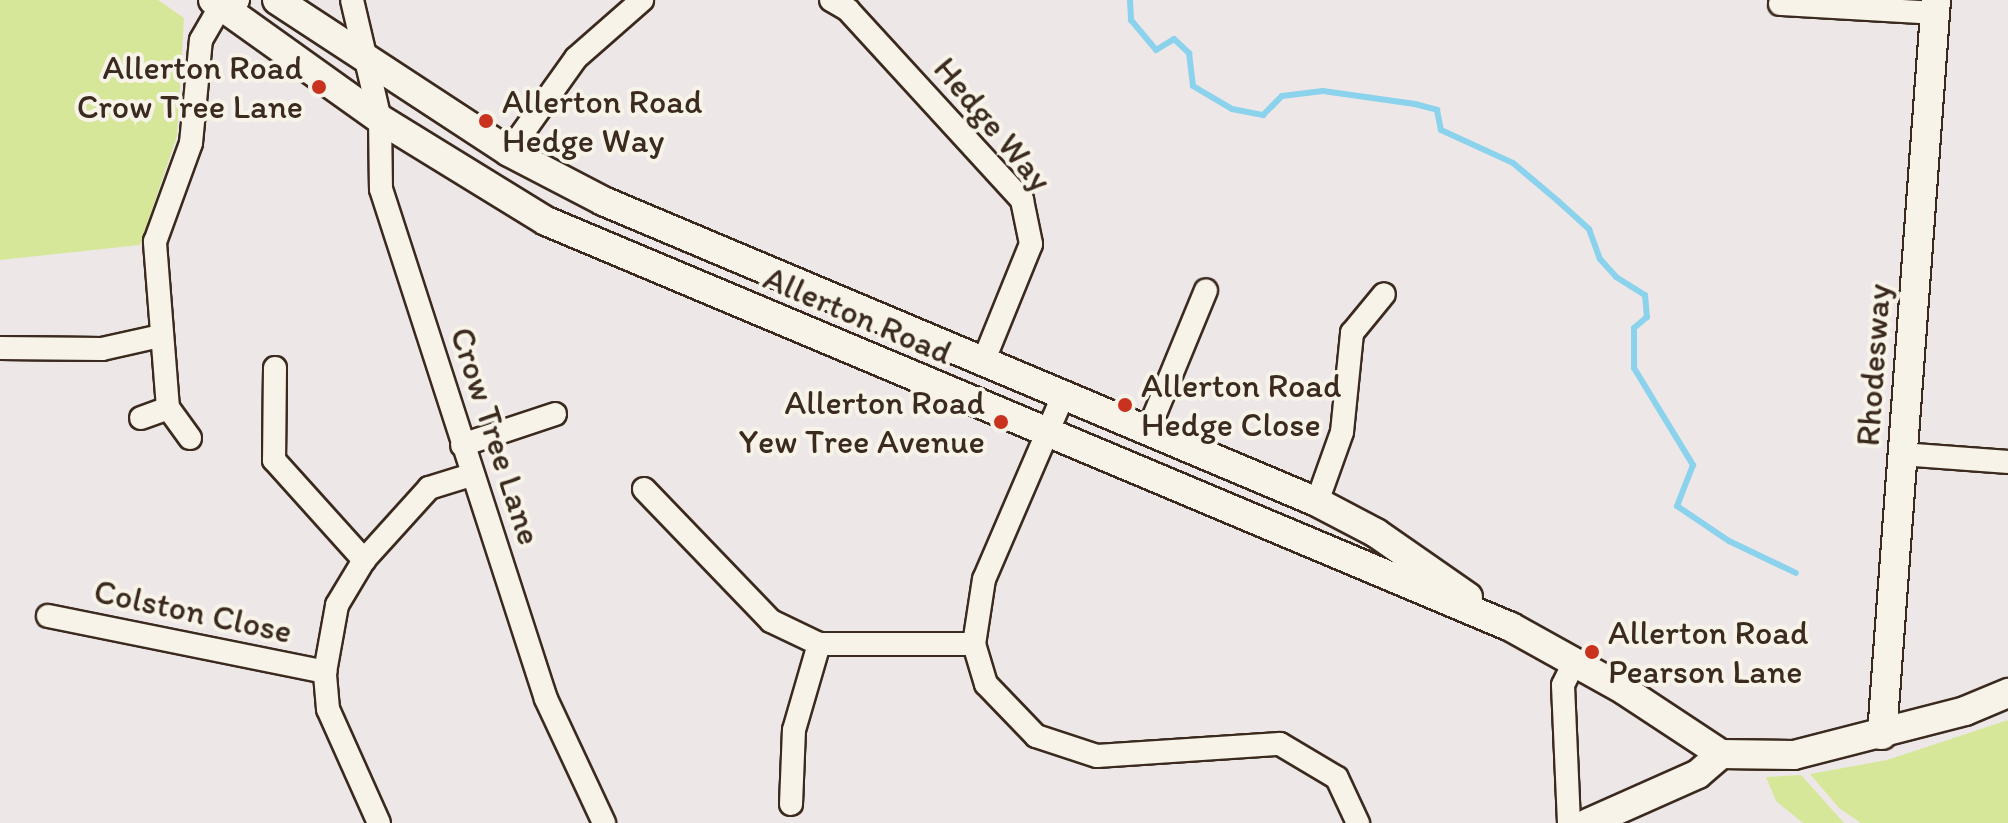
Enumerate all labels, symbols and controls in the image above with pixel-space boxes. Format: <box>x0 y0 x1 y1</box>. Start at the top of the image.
place label: Allerton Road Crow Tree Lane <box>79 47 303 126</box>
street label: Hedge Way <box>926 49 1060 199</box>
marker: Allerton Road Crow Tree Lane <box>310 78 328 96</box>
place label: Allerton Road Hedge Way <box>502 81 702 160</box>
marker: Allerton Road Hedge Way <box>477 112 495 130</box>
street label: Allerton Road <box>758 257 958 373</box>
street label: Rhodesway <box>1847 282 1899 448</box>
street label: Crow Tree Lane <box>442 323 550 549</box>
place label: Allerton Road Hedge Close <box>1141 365 1341 444</box>
place label: Allerton Road Yew Tree Avenue <box>742 382 985 462</box>
marker: Allerton Road Hedge Close <box>1116 396 1134 414</box>
marker: Allerton Road Yew Tree Avenue <box>992 413 1010 431</box>
street label: Colston Close <box>90 570 296 652</box>
place label: Allerton Road Pearson Lane <box>1608 612 1808 692</box>
marker: Allerton Road Pearson Lane <box>1583 643 1601 661</box>

